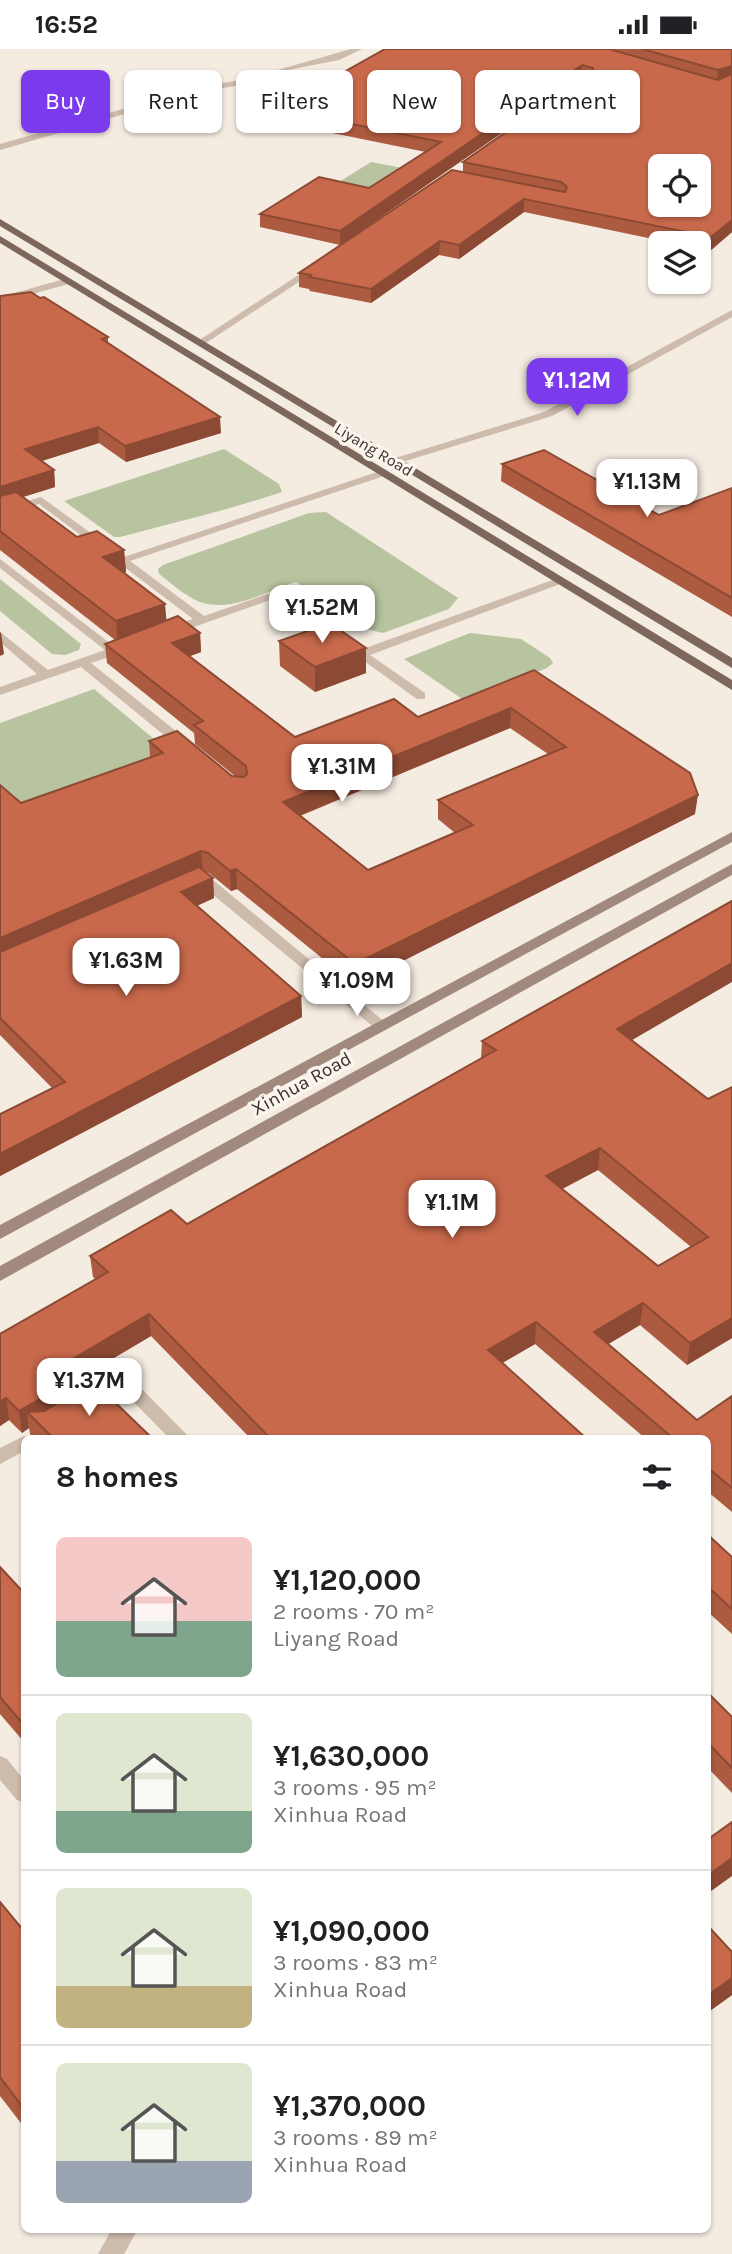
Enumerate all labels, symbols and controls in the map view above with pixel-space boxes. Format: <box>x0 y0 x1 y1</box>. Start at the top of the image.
text: 16:52 <box>35 9 98 40</box>
chip: Buy <box>21 70 110 133</box>
chip: Rent <box>124 70 222 133</box>
chip: Filters <box>236 70 353 133</box>
chip: New <box>367 70 461 133</box>
chip: Apartment <box>475 70 640 133</box>
map controls <box>648 154 711 294</box>
button: locate <box>648 154 711 217</box>
button: layers <box>648 231 711 294</box>
pin: ¥1.12M <box>520 359 634 418</box>
text: ¥1.12M <box>543 367 611 394</box>
street label: Liyang Road <box>331 419 416 480</box>
pin: ¥1.13M <box>590 459 704 519</box>
text: ¥1.13M <box>612 468 682 495</box>
pin: ¥1.52M <box>265 585 379 645</box>
text: ¥1.52M <box>285 594 359 621</box>
pin: ¥1.31M <box>285 745 399 804</box>
text: ¥1.31M <box>307 753 377 780</box>
pin: ¥1.63M <box>69 939 183 998</box>
text: ¥1.63M <box>88 947 164 974</box>
pin: ¥1.09M <box>300 958 414 1018</box>
text: ¥1.09M <box>319 967 395 994</box>
street label: Xinhua Road <box>248 1047 355 1120</box>
pin: ¥1.1M <box>403 1181 501 1240</box>
text: ¥1.1M <box>425 1189 479 1216</box>
pin: ¥1.37M <box>32 1359 146 1418</box>
text: ¥1.37M <box>53 1367 125 1394</box>
icon: filters <box>638 1458 676 1496</box>
text: 8 homes <box>56 1459 179 1495</box>
text: ¥1,120,000 <box>273 1562 421 1598</box>
icon: home <box>112 1565 196 1649</box>
text: 2 rooms · 70 m² <box>273 1598 435 1625</box>
text: Liyang Road <box>273 1625 399 1652</box>
text: ¥1,630,000 <box>273 1738 429 1774</box>
icon: home <box>112 1741 196 1825</box>
text: 3 rooms · 95 m² <box>273 1774 437 1801</box>
text: Xinhua Road <box>273 1801 407 1828</box>
text: ¥1,090,000 <box>273 1913 430 1949</box>
icon: home <box>112 1916 196 2000</box>
text: 3 rooms · 83 m² <box>273 1949 438 1976</box>
text: Xinhua Road <box>273 1976 407 2003</box>
text: ¥1,370,000 <box>273 2088 426 2124</box>
icon: home <box>112 2091 196 2175</box>
text: 3 rooms · 89 m² <box>273 2124 438 2151</box>
text: Xinhua Road <box>273 2151 407 2178</box>

